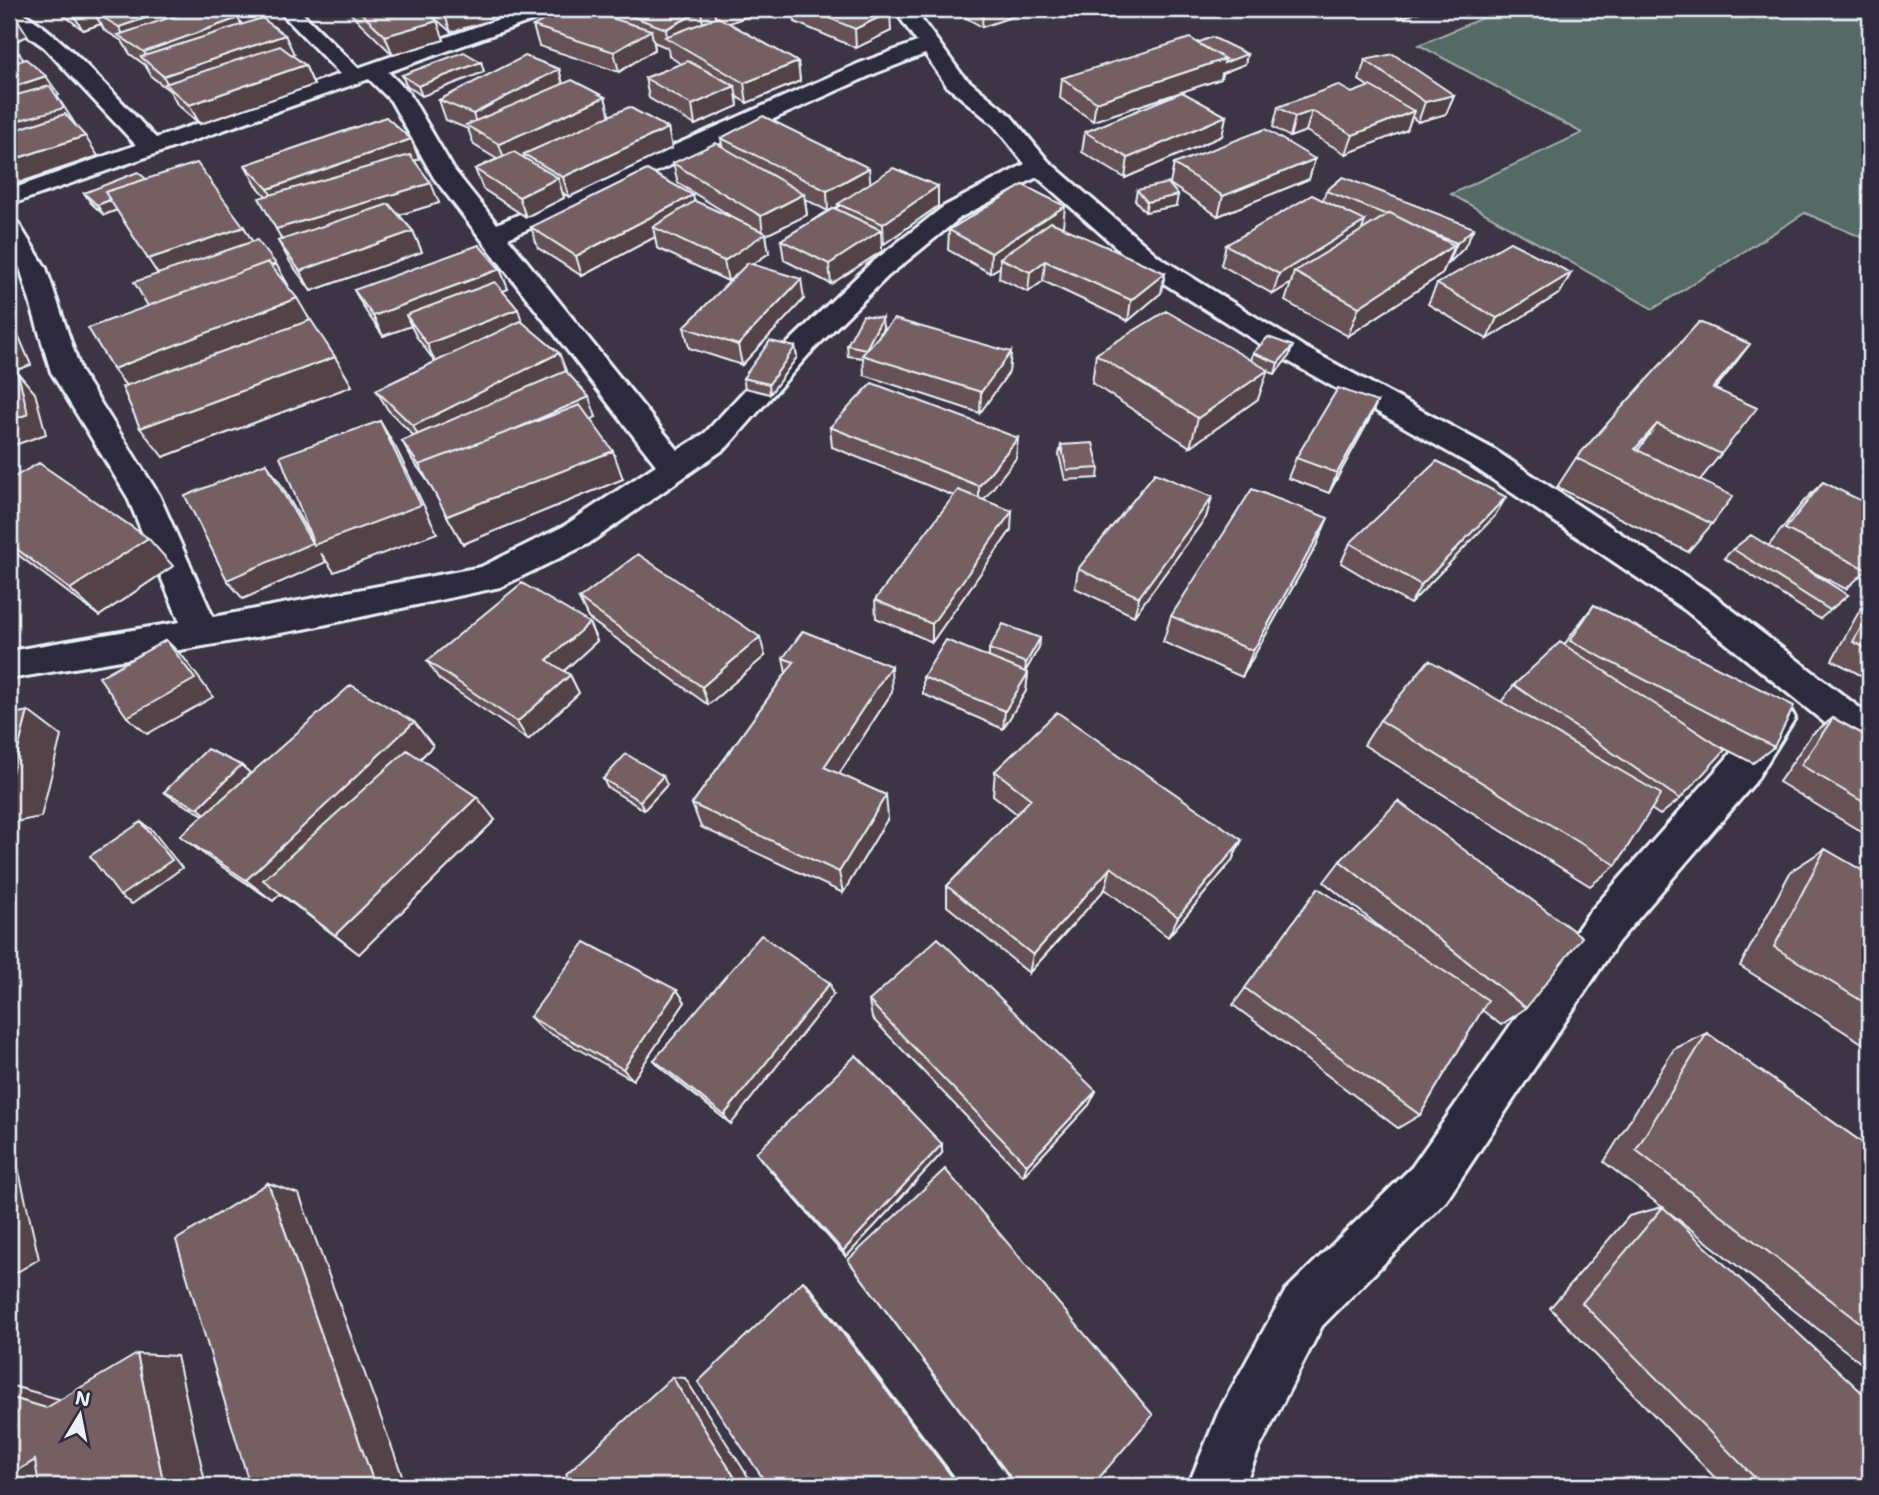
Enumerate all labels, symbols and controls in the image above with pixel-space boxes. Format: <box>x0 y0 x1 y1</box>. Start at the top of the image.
north arrow <box>46 1380 116 1450</box>
text: N <box>73 1385 92 1412</box>

